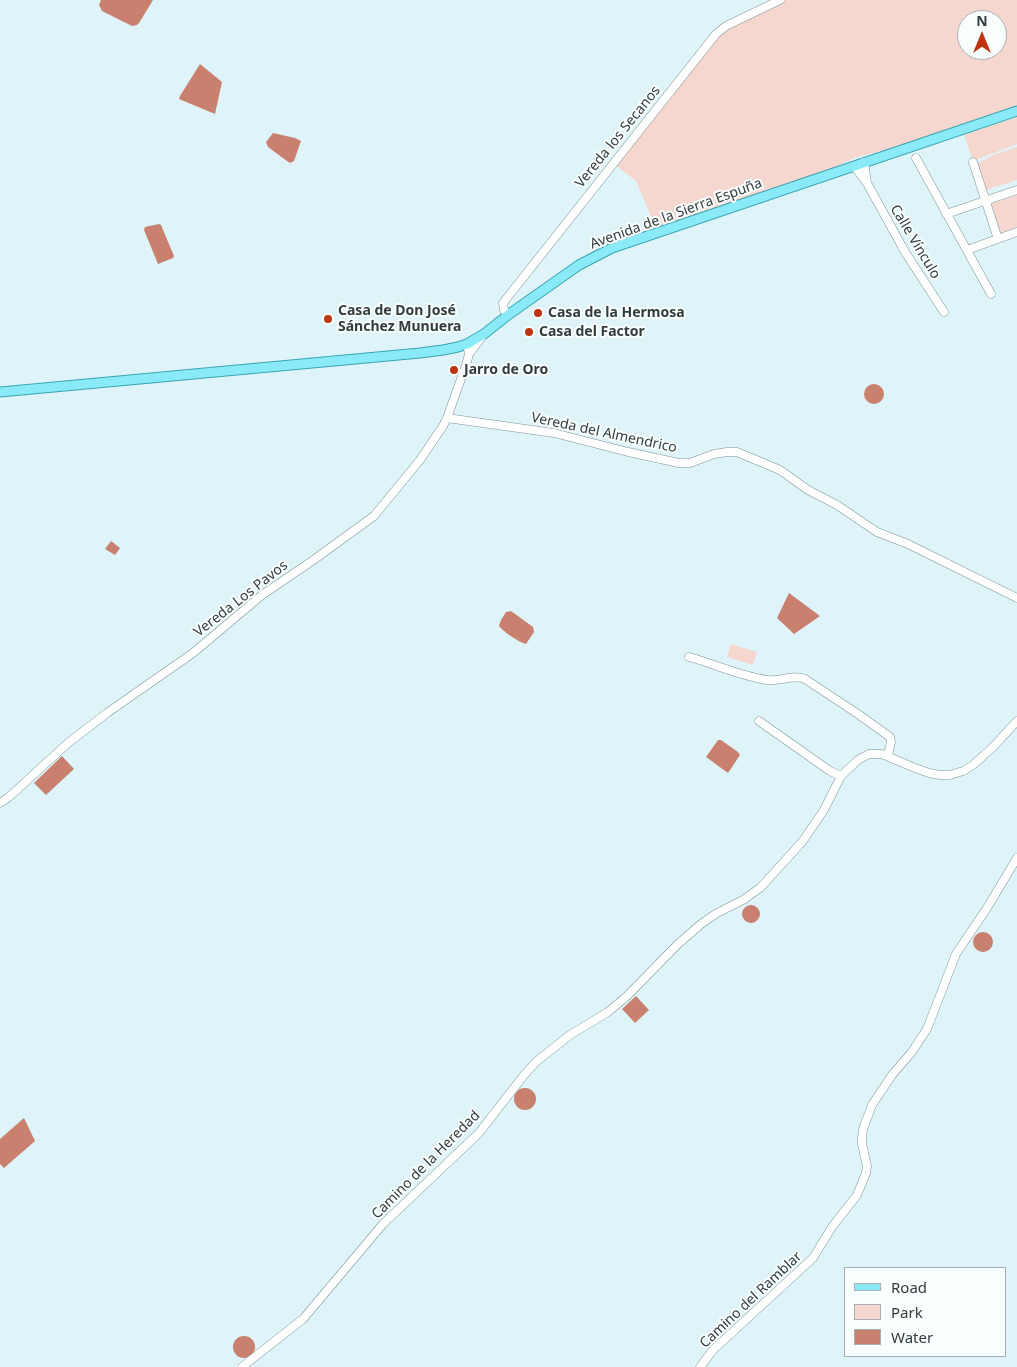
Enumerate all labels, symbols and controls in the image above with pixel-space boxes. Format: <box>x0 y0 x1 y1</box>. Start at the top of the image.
north arrow <box>957 10 1007 60</box>
text: N <box>976 11 988 30</box>
street label: Vereda los Secanos <box>572 83 664 191</box>
street label: Avenida de la Sierra Espuña <box>588 175 764 253</box>
street label: Calle Vínculo <box>886 202 944 282</box>
place label: Casa de Don José Sánchez Munuera <box>338 303 462 336</box>
place label: Casa de la Hermosa <box>548 305 685 321</box>
marker: Casa de la Hermosa <box>532 307 544 319</box>
marker: Casa de Don José Sánchez Munuera <box>322 313 334 325</box>
place label: Casa del Factor <box>539 324 645 340</box>
marker: Casa del Factor <box>523 326 535 338</box>
place label: Jarro de Oro <box>464 362 548 378</box>
marker: Jarro de Oro <box>448 364 460 376</box>
street label: Vereda del Almendrico <box>530 409 678 457</box>
street label: Vereda Los Pavos <box>191 557 291 641</box>
street label: Camino de la Heredad <box>368 1107 484 1223</box>
street label: Camino del Ramblar <box>696 1248 806 1352</box>
legend <box>844 1267 1007 1357</box>
text: Road <box>891 1277 927 1297</box>
text: Park <box>891 1302 923 1322</box>
text: Water <box>891 1327 933 1347</box>

